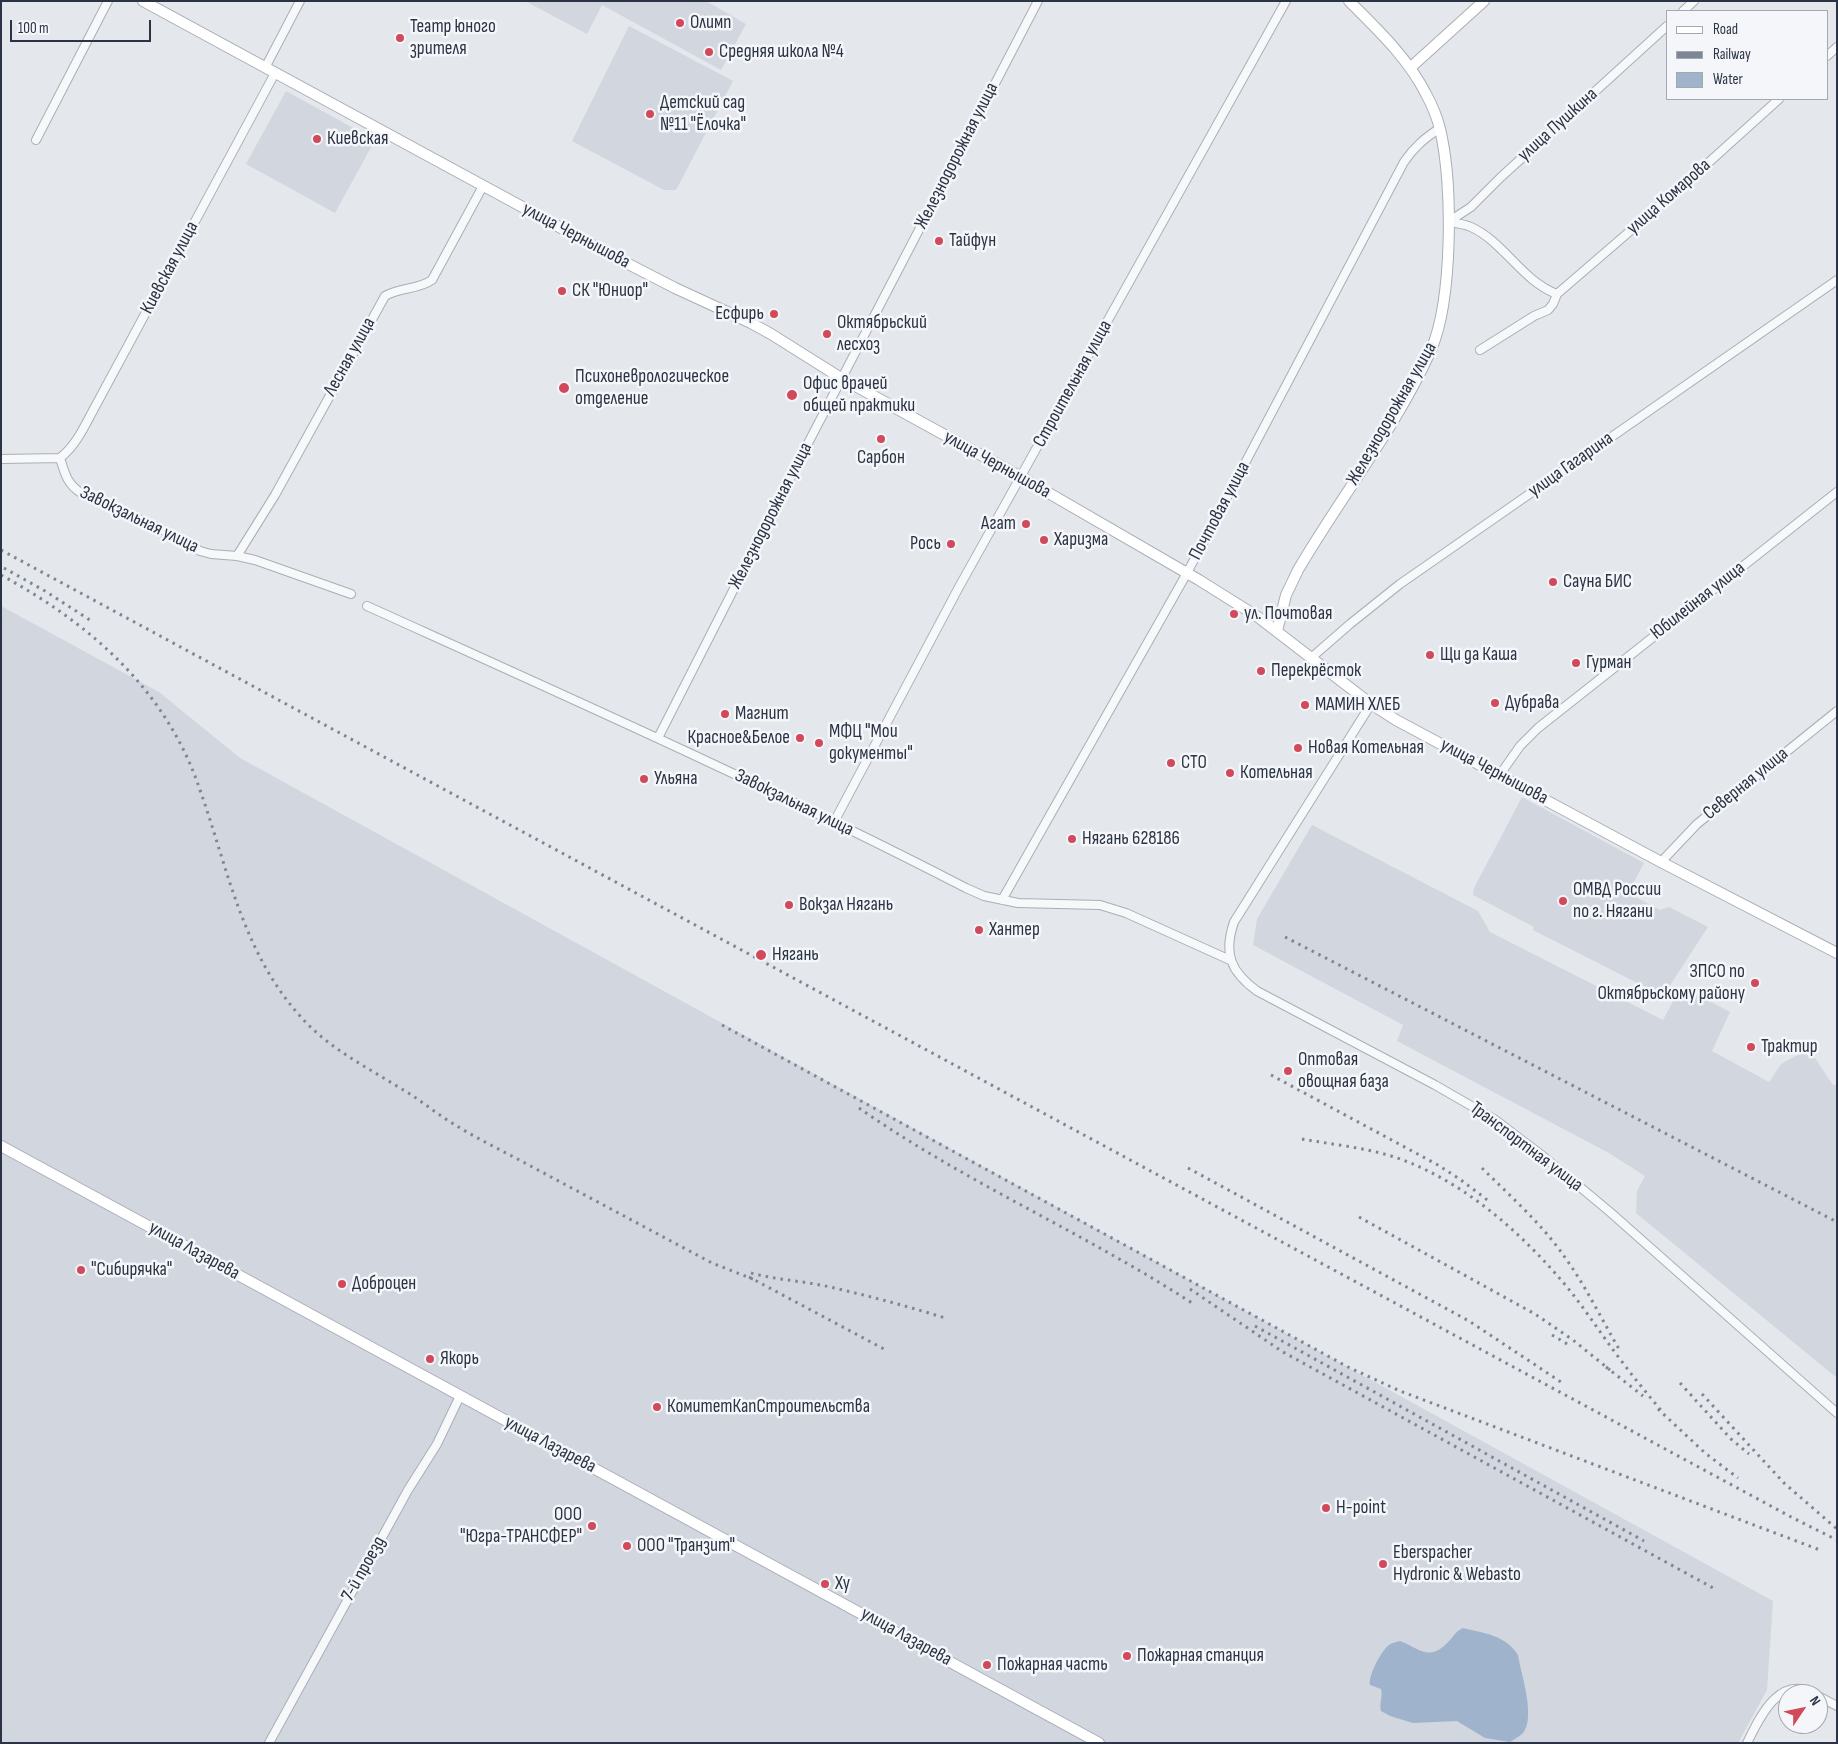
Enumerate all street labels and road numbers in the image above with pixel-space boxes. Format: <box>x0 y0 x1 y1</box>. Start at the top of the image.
street label: Железнодорожная улица <box>910 79 1004 233</box>
street label: улица Пушкина <box>1513 83 1603 167</box>
street label: улица Комарова <box>1622 154 1716 240</box>
street label: улица Чернышова <box>518 198 634 274</box>
street label: Киевская улица <box>136 218 204 318</box>
street label: Лесная улица <box>319 314 381 400</box>
street label: Строительная улица <box>1029 317 1117 451</box>
street label: Железнодорожная улица <box>1342 338 1442 490</box>
street label: улица Чернышова <box>940 426 1054 504</box>
street label: улица Гагарина <box>1524 427 1618 503</box>
street label: Железнодорожная улица <box>724 439 818 593</box>
street label: Почтовая улица <box>1185 458 1255 564</box>
street label: Завокзальная улица <box>76 481 202 559</box>
street label: Юбилейная улица <box>1646 557 1750 645</box>
street label: улица Чернышова <box>1436 734 1552 810</box>
street label: Северная улица <box>1699 743 1793 825</box>
street label: Завокзальная улица <box>731 764 857 842</box>
street label: Транспортная улица <box>1465 1097 1587 1197</box>
street label: улица Лазарева <box>145 1217 243 1285</box>
street label: улица Лазарева <box>500 1411 600 1479</box>
street label: 7-й проезд <box>337 1532 391 1606</box>
street label: улица Лазарева <box>857 1603 955 1671</box>

